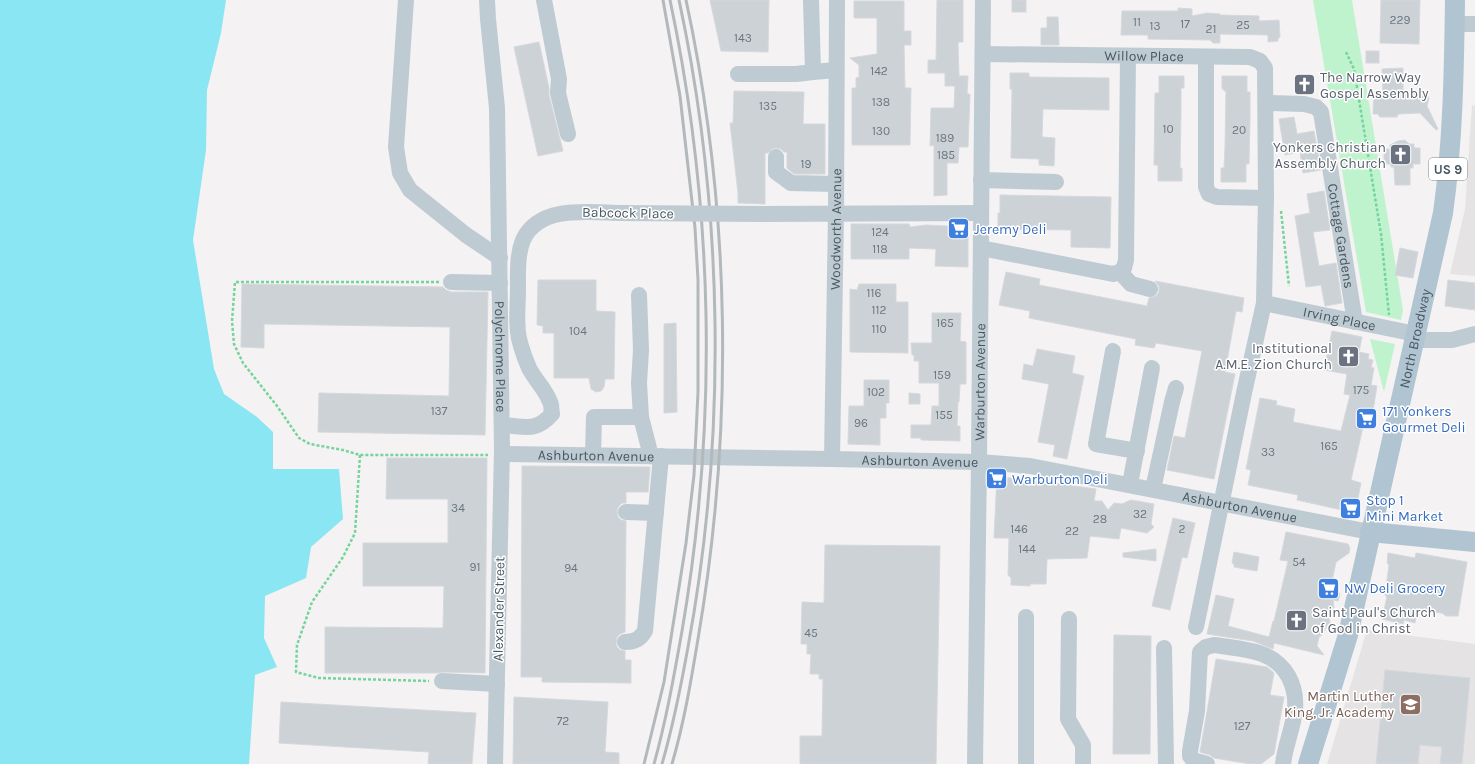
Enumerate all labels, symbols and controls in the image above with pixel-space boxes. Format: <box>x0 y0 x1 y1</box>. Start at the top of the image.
house number: 229 <box>1390 13 1410 27</box>
house number: 11 <box>1133 15 1141 29</box>
house number: 17 <box>1180 17 1190 31</box>
house number: 25 <box>1236 18 1250 32</box>
house number: 13 <box>1149 19 1161 33</box>
house number: 21 <box>1206 22 1216 36</box>
house number: 143 <box>734 31 752 45</box>
street label: Willow Place <box>1104 47 1184 65</box>
house number: 142 <box>870 64 888 78</box>
place label: The Narrow Way Gospel Assembly <box>1320 69 1429 102</box>
church icon: The Narrow Way Gospel Assembly <box>1291 72 1317 98</box>
house number: 138 <box>872 95 890 109</box>
house number: 135 <box>759 99 777 113</box>
house number: 10 <box>1162 122 1174 136</box>
house number: 20 <box>1232 123 1246 137</box>
house number: 130 <box>872 124 890 138</box>
house number: 189 <box>936 131 954 145</box>
place label: Yonkers Christian Assembly Church <box>1273 139 1386 172</box>
church icon: Yonkers Christian Assembly Church <box>1388 142 1414 168</box>
house number: 185 <box>937 148 955 162</box>
house number: 19 <box>801 157 811 171</box>
road number: US 9 <box>1429 158 1467 180</box>
street label: Woodworth Avenue <box>826 168 845 290</box>
street label: Cottage Gardens <box>1324 182 1358 290</box>
street label: Babcock Place <box>582 204 674 222</box>
supermarket icon: Jeremy Deli <box>946 216 972 242</box>
place label: Jeremy Deli <box>974 221 1047 238</box>
house number: 124 <box>871 225 889 239</box>
house number: 118 <box>872 242 888 256</box>
house number: 116 <box>867 286 882 300</box>
street label: North Broadway <box>1395 287 1434 390</box>
street label: Polychrome Place <box>491 301 510 412</box>
house number: 112 <box>872 303 886 317</box>
street label: Irving Place <box>1302 303 1377 334</box>
house number: 165 <box>936 316 954 330</box>
house number: 110 <box>871 322 887 336</box>
street label: Warburton Avenue <box>971 323 989 441</box>
house number: 104 <box>569 324 587 338</box>
place label: Institutional A.M.E. Zion Church <box>1215 340 1332 373</box>
church icon: Institutional A.M.E. Zion Church <box>1335 343 1361 369</box>
house number: 159 <box>933 368 951 382</box>
house number: 175 <box>1353 383 1369 397</box>
house number: 102 <box>867 385 885 399</box>
place label: 171 Yonkers Gourmet Deli <box>1382 403 1466 436</box>
house number: 137 <box>431 404 448 418</box>
supermarket icon: 171 Yonkers Gourmet Deli <box>1353 406 1379 432</box>
house number: 155 <box>935 408 953 422</box>
house number: 96 <box>854 416 868 430</box>
house number: 165 <box>1320 439 1338 453</box>
house number: 33 <box>1261 445 1275 459</box>
street label: Ashburton Avenue <box>538 446 654 465</box>
street label: Ashburton Avenue <box>862 451 978 470</box>
supermarket icon: Warburton Deli <box>984 466 1010 492</box>
place label: Warburton Deli <box>1012 471 1108 488</box>
street label: Ashburton Avenue <box>1181 487 1299 526</box>
place label: Stop 1 Mini Market <box>1366 492 1443 525</box>
supermarket icon: Stop 1 Mini Market <box>1338 495 1364 521</box>
house number: 34 <box>451 501 465 515</box>
house number: 32 <box>1133 507 1147 521</box>
house number: 28 <box>1093 512 1107 526</box>
house number: 146 <box>1010 522 1028 536</box>
house number: 2 <box>1179 522 1186 536</box>
house number: 22 <box>1065 524 1079 538</box>
house number: 144 <box>1018 542 1036 556</box>
house number: 54 <box>1292 555 1306 569</box>
street label: Alexander Street <box>490 556 508 662</box>
house number: 91 <box>470 560 480 574</box>
house number: 94 <box>564 561 578 575</box>
supermarket icon: NW Deli Grocery <box>1316 575 1342 601</box>
place label: NW Deli Grocery <box>1344 580 1445 597</box>
place label: Saint Paul's Church of God in Christ <box>1312 604 1436 637</box>
church icon: Saint Paul's Church of God in Christ <box>1283 607 1309 633</box>
house number: 45 <box>804 626 818 640</box>
place label: Martin Luther King, Jr. Academy <box>1284 688 1395 721</box>
school or university icon: Martin Luther King, Jr. Academy <box>1397 691 1423 717</box>
house number: 72 <box>557 714 569 728</box>
house number: 127 <box>1234 719 1251 733</box>

